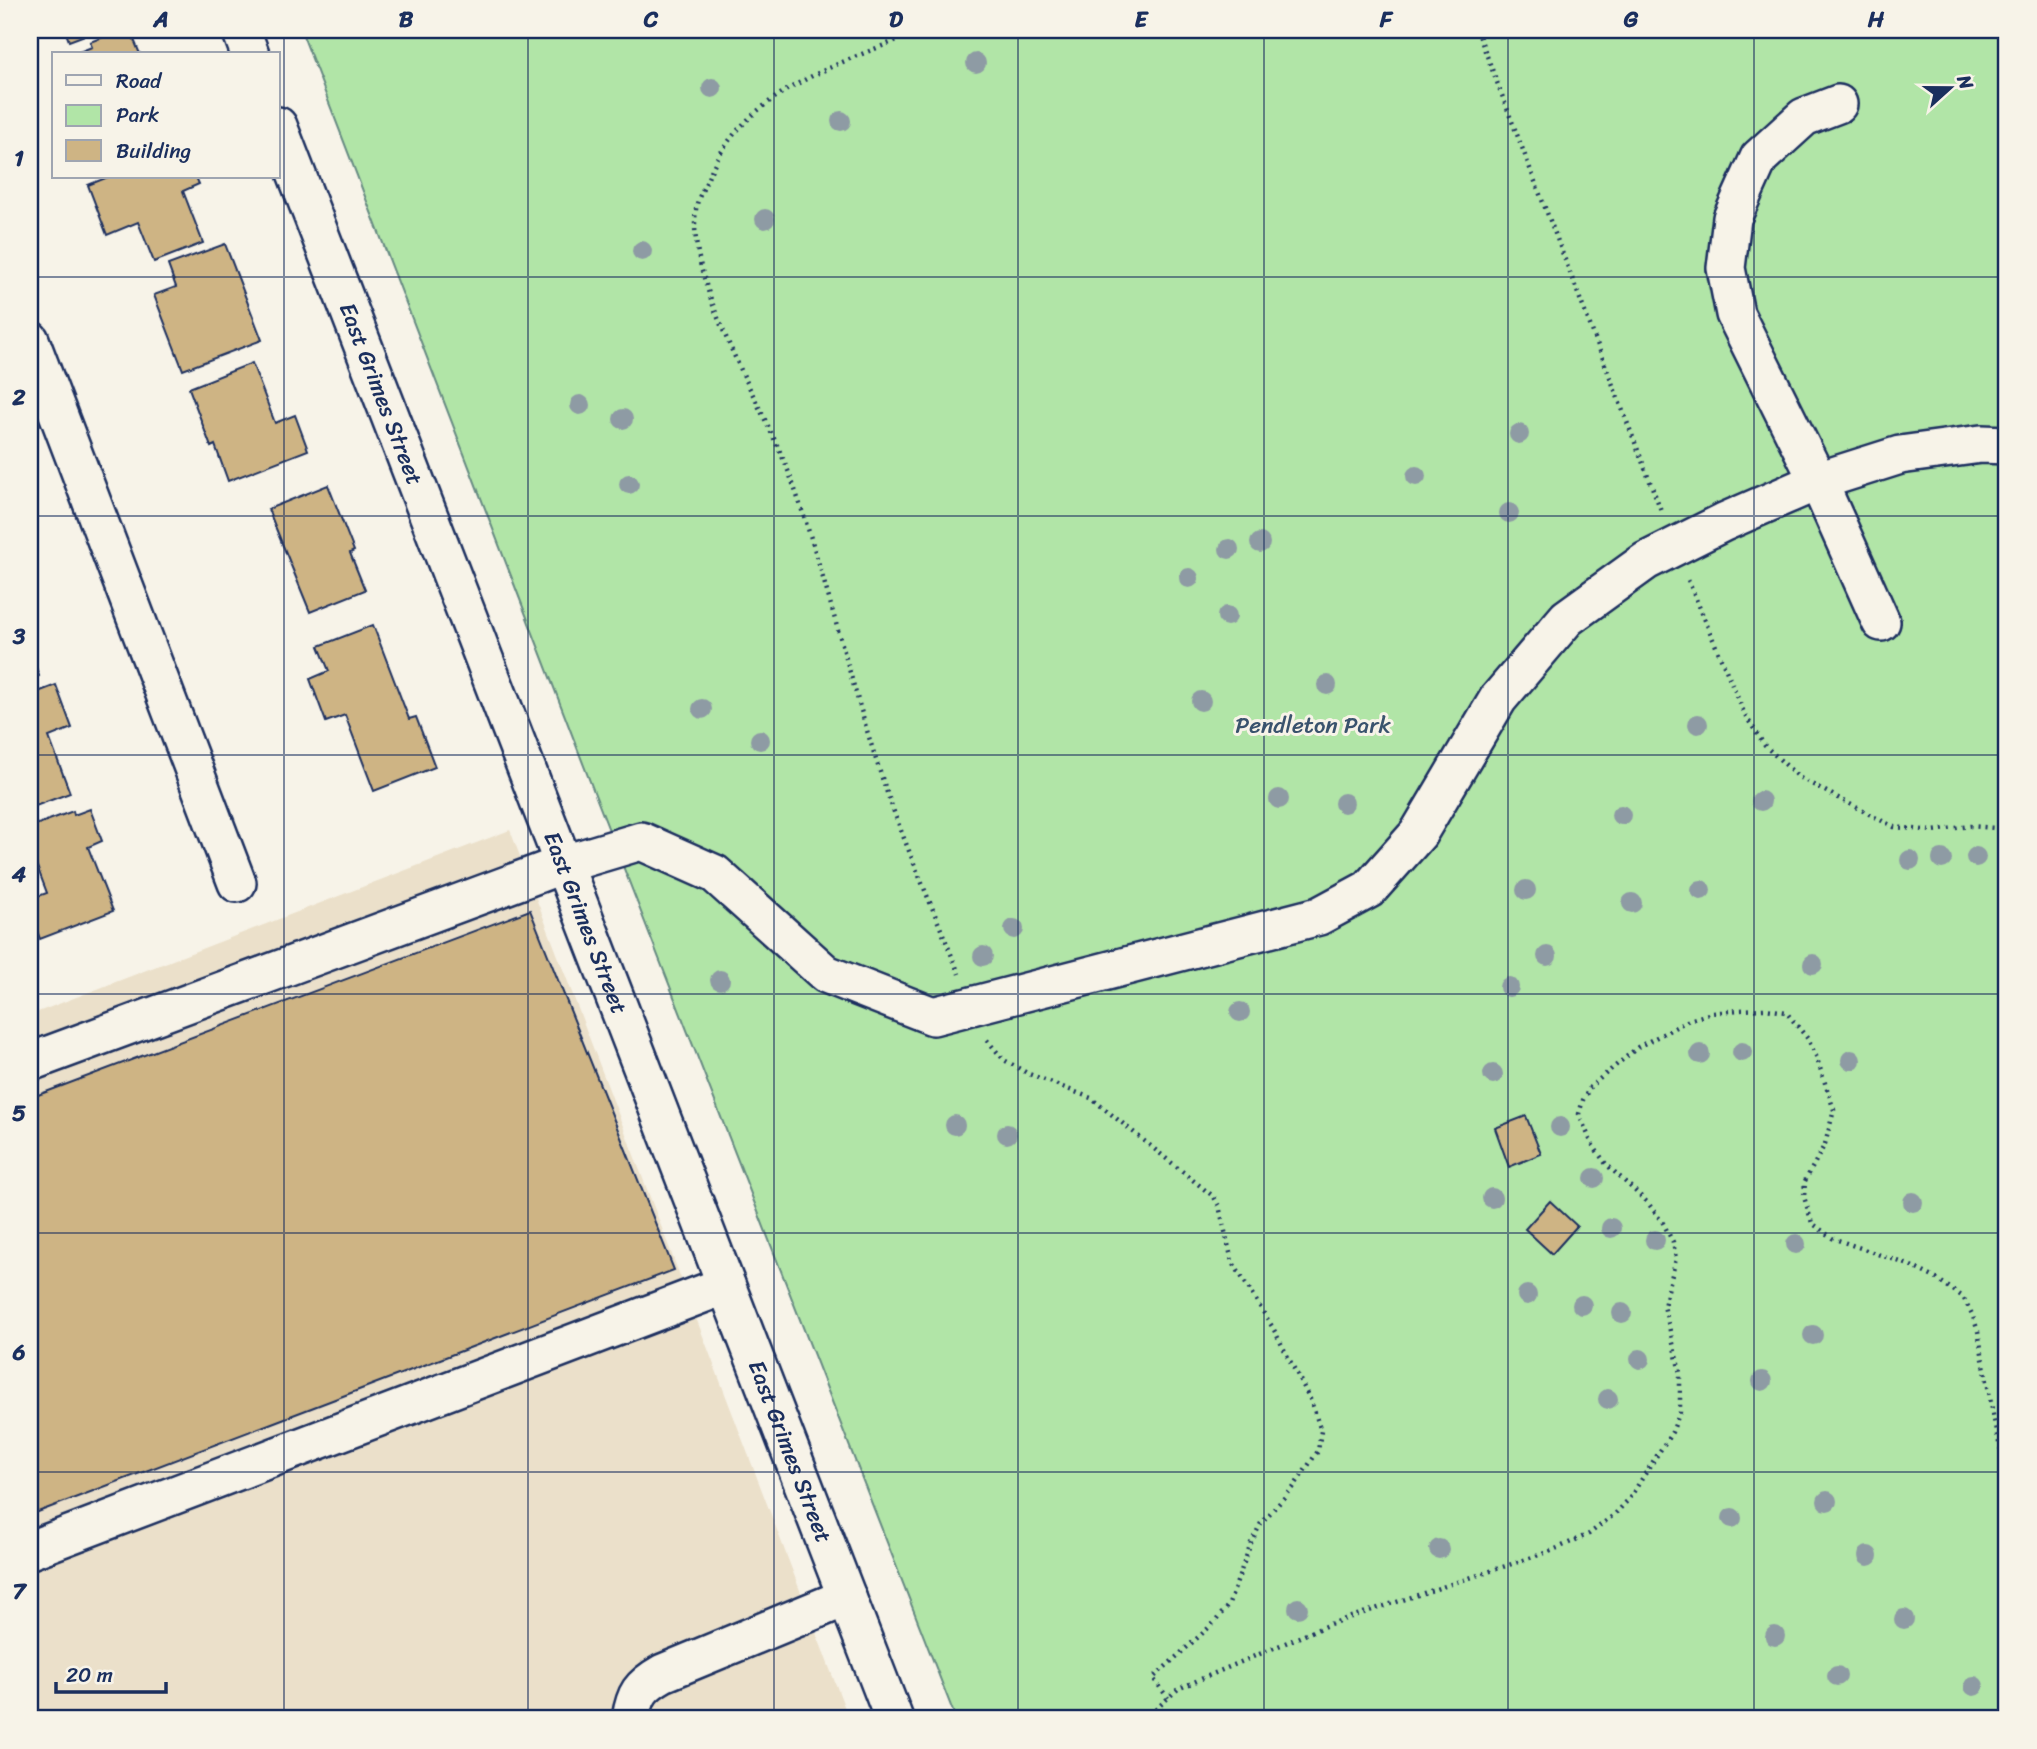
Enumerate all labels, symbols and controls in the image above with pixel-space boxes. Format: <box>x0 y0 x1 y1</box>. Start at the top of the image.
text: A <box>152 0 169 40</box>
text: B <box>399 0 414 40</box>
text: C <box>643 0 659 40</box>
text: D <box>889 0 904 40</box>
text: E <box>1135 0 1150 40</box>
text: F <box>1379 0 1394 40</box>
text: G <box>1623 0 1639 40</box>
text: H <box>1867 0 1885 40</box>
legend <box>52 52 280 178</box>
north arrow <box>1914 52 1984 122</box>
text: Road <box>116 62 163 100</box>
text: N <box>1947 69 1983 95</box>
text: Park <box>116 96 159 134</box>
text: Building <box>116 132 192 170</box>
text: 1 <box>14 138 24 179</box>
street label: East Grimes Street <box>327 296 435 491</box>
text: 2 <box>11 377 26 418</box>
text: 3 <box>12 616 26 657</box>
park label: Pendleton Park <box>1235 705 1392 746</box>
street label: East Grimes Street <box>532 825 640 1020</box>
text: 4 <box>11 854 27 895</box>
text: 5 <box>12 1093 26 1134</box>
text: 6 <box>11 1332 26 1373</box>
street label: East Grimes Street <box>736 1354 844 1549</box>
text: 7 <box>12 1571 27 1612</box>
scale bar <box>56 1651 166 1695</box>
text: 20 m <box>66 1656 113 1694</box>

